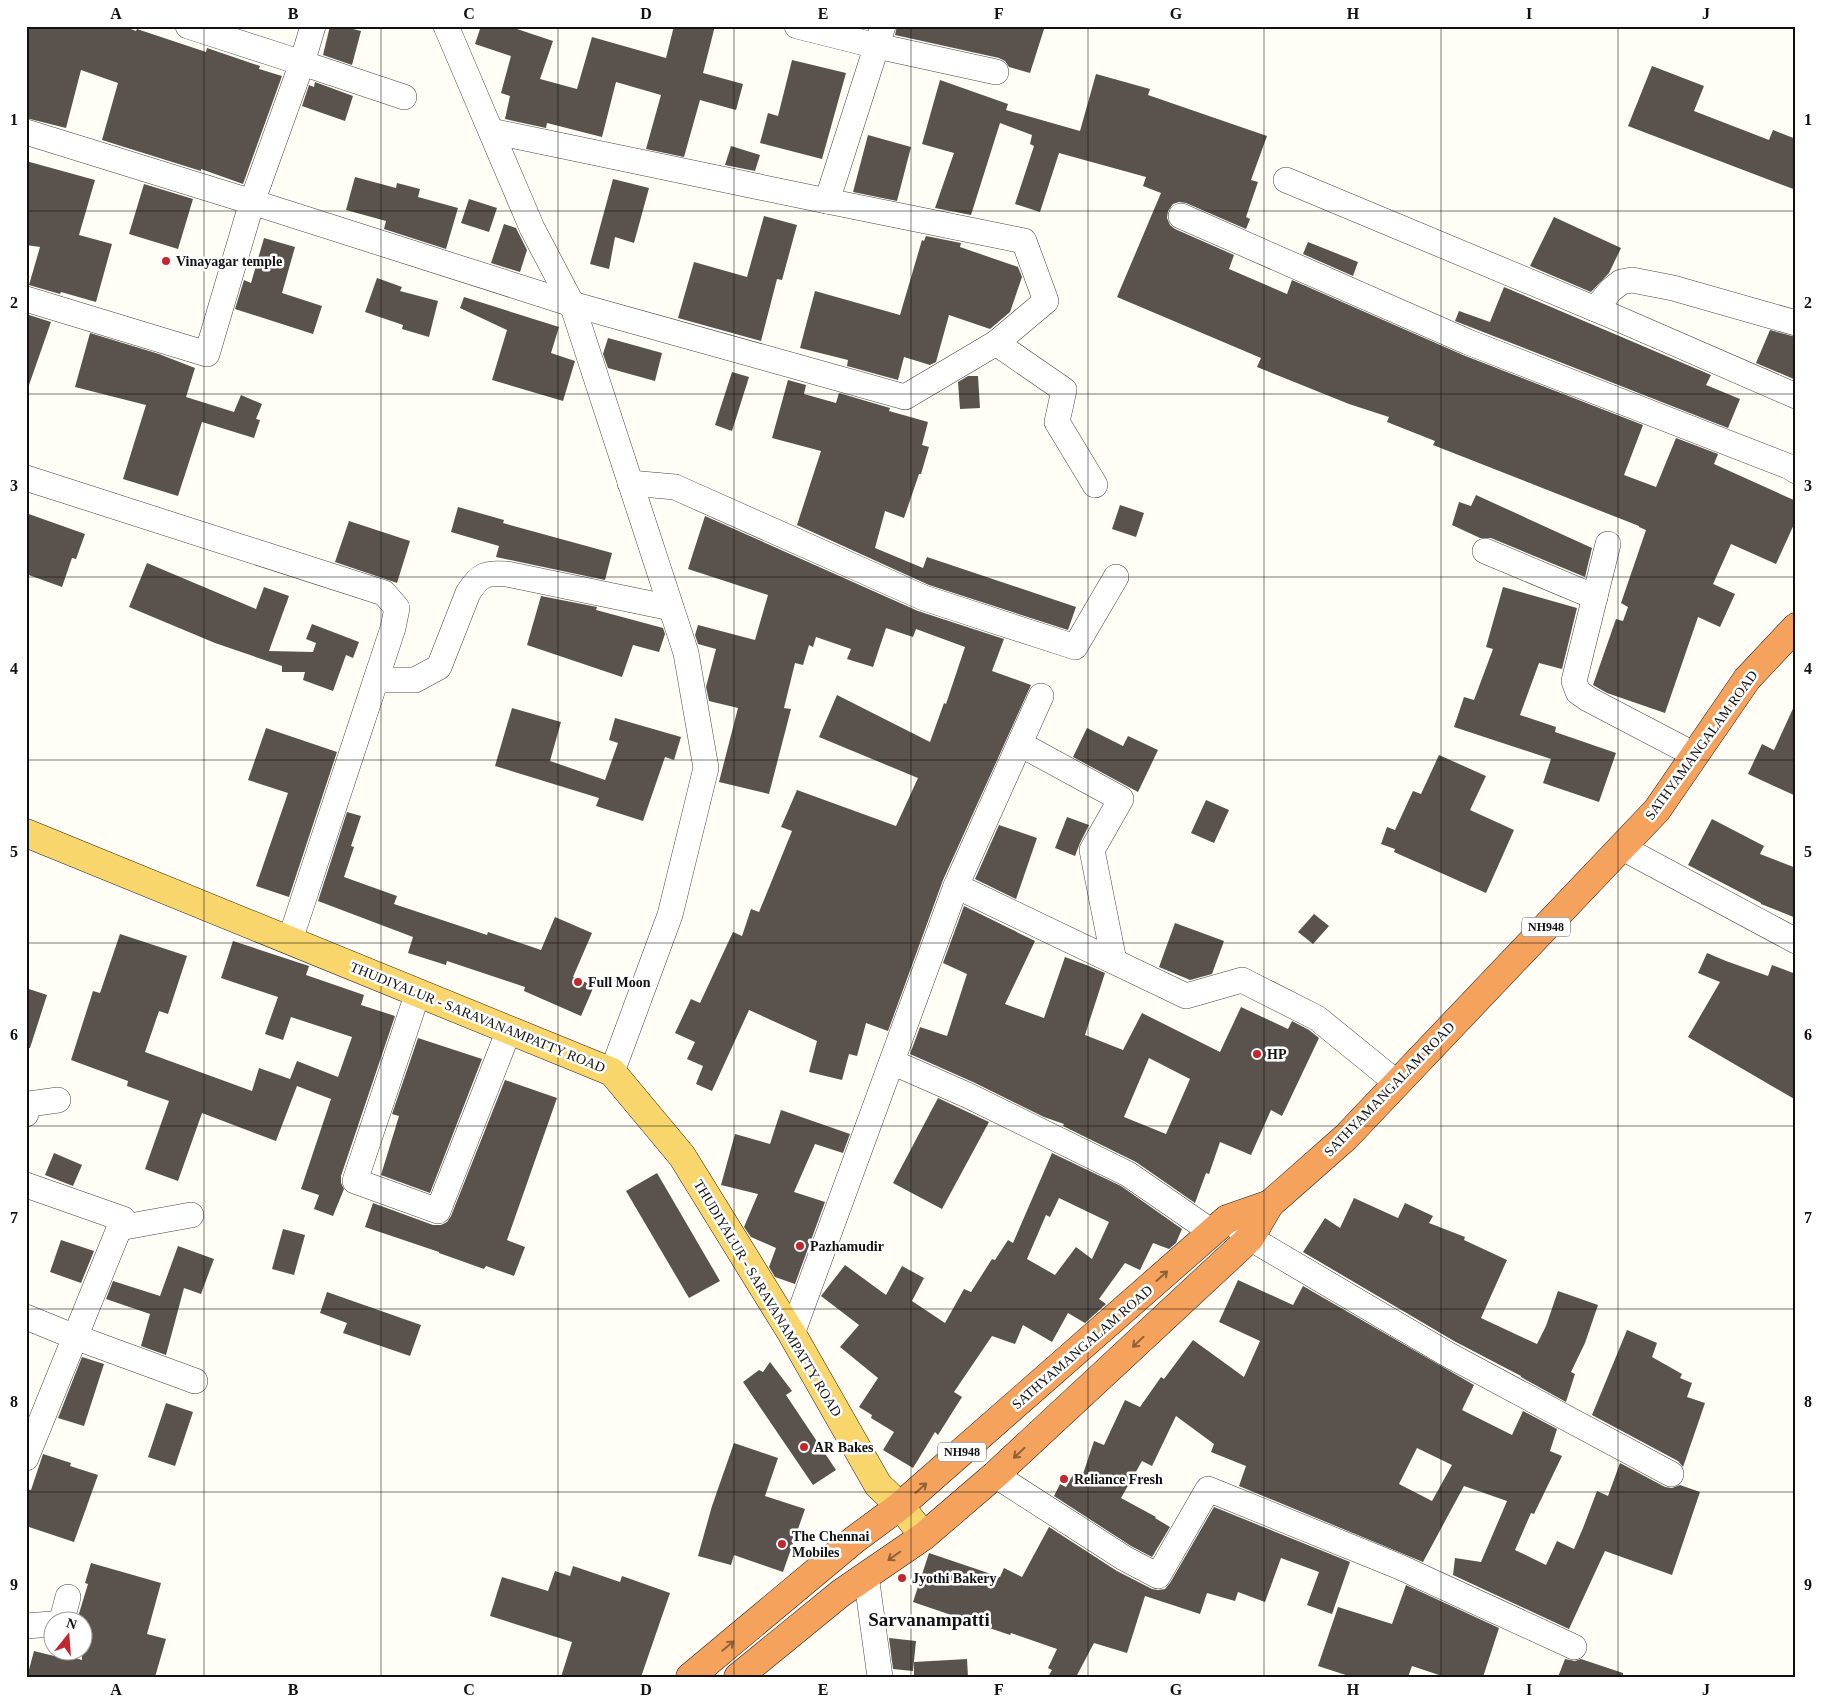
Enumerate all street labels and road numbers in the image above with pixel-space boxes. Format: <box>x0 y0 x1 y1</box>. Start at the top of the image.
street label: SATHYAMANGALAM ROAD <box>1642 668 1761 823</box>
road number: NH948 <box>1522 918 1570 936</box>
street label: THUDIYALUR - SARAVANAMPATTY ROAD <box>348 959 607 1076</box>
street label: SATHYAMANGALAM ROAD <box>1321 1019 1458 1160</box>
street label: THUDIYALUR - SARAVANAMPATTY ROAD <box>691 1177 844 1419</box>
street label: SATHYAMANGALAM ROAD <box>1009 1282 1155 1412</box>
road number: NH948 <box>938 1442 986 1461</box>

